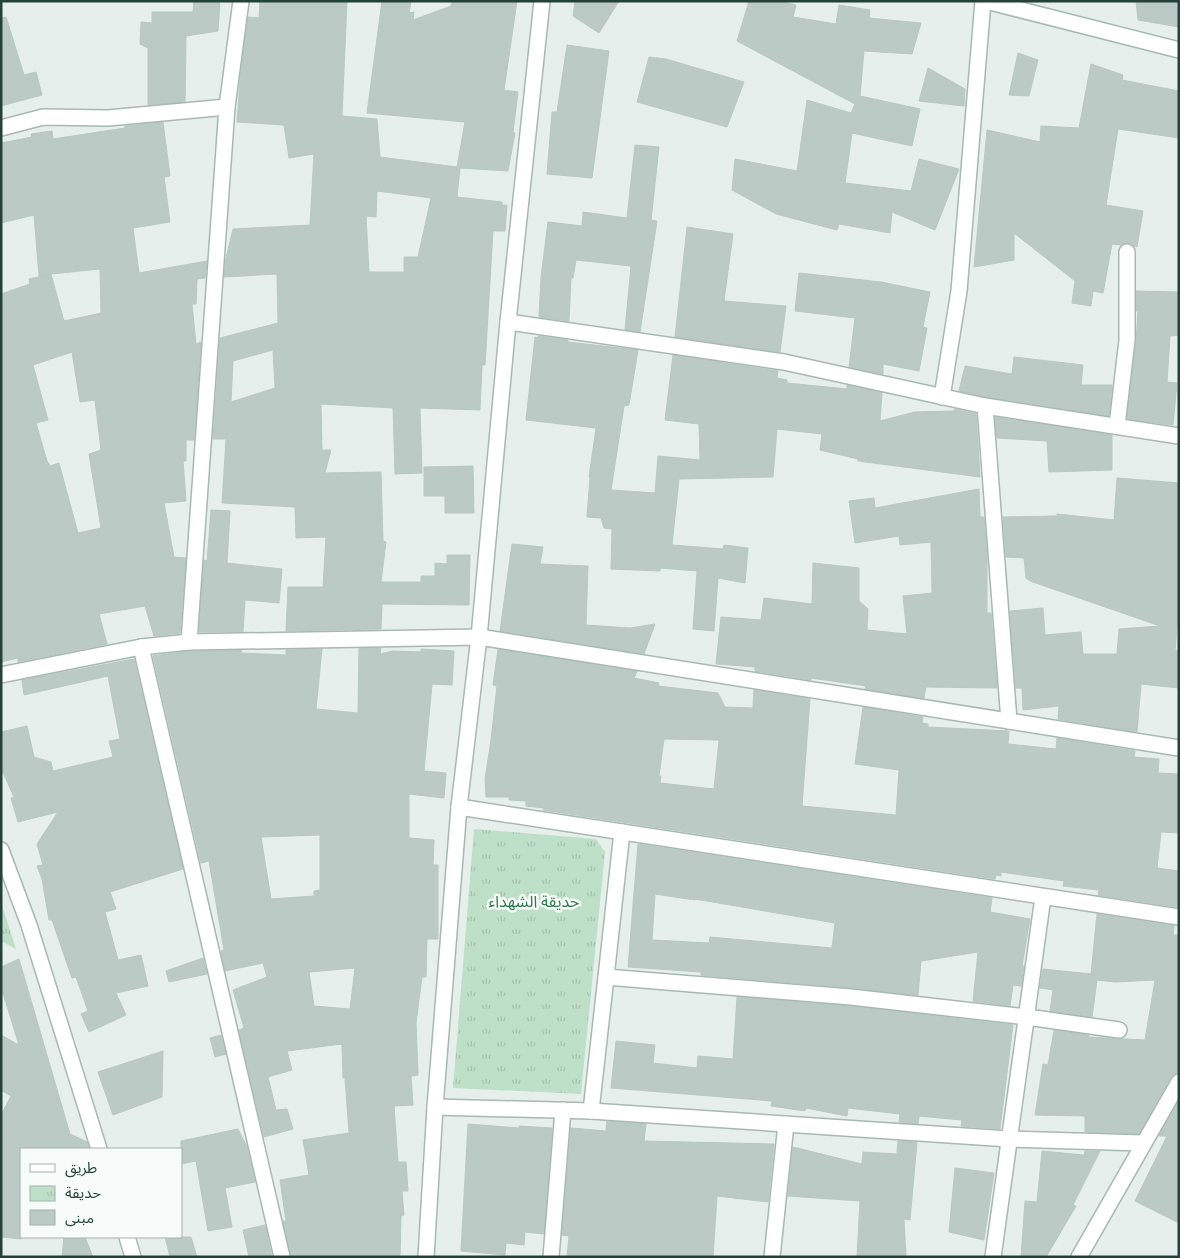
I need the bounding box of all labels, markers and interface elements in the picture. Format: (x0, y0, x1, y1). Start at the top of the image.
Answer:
park label: حديقة الشهداء (489, 893, 579, 913)
legend (20, 1148, 182, 1238)
text: طريق (65, 1160, 97, 1179)
text: حديقة (65, 1185, 101, 1204)
text: مبنى (65, 1210, 94, 1229)

